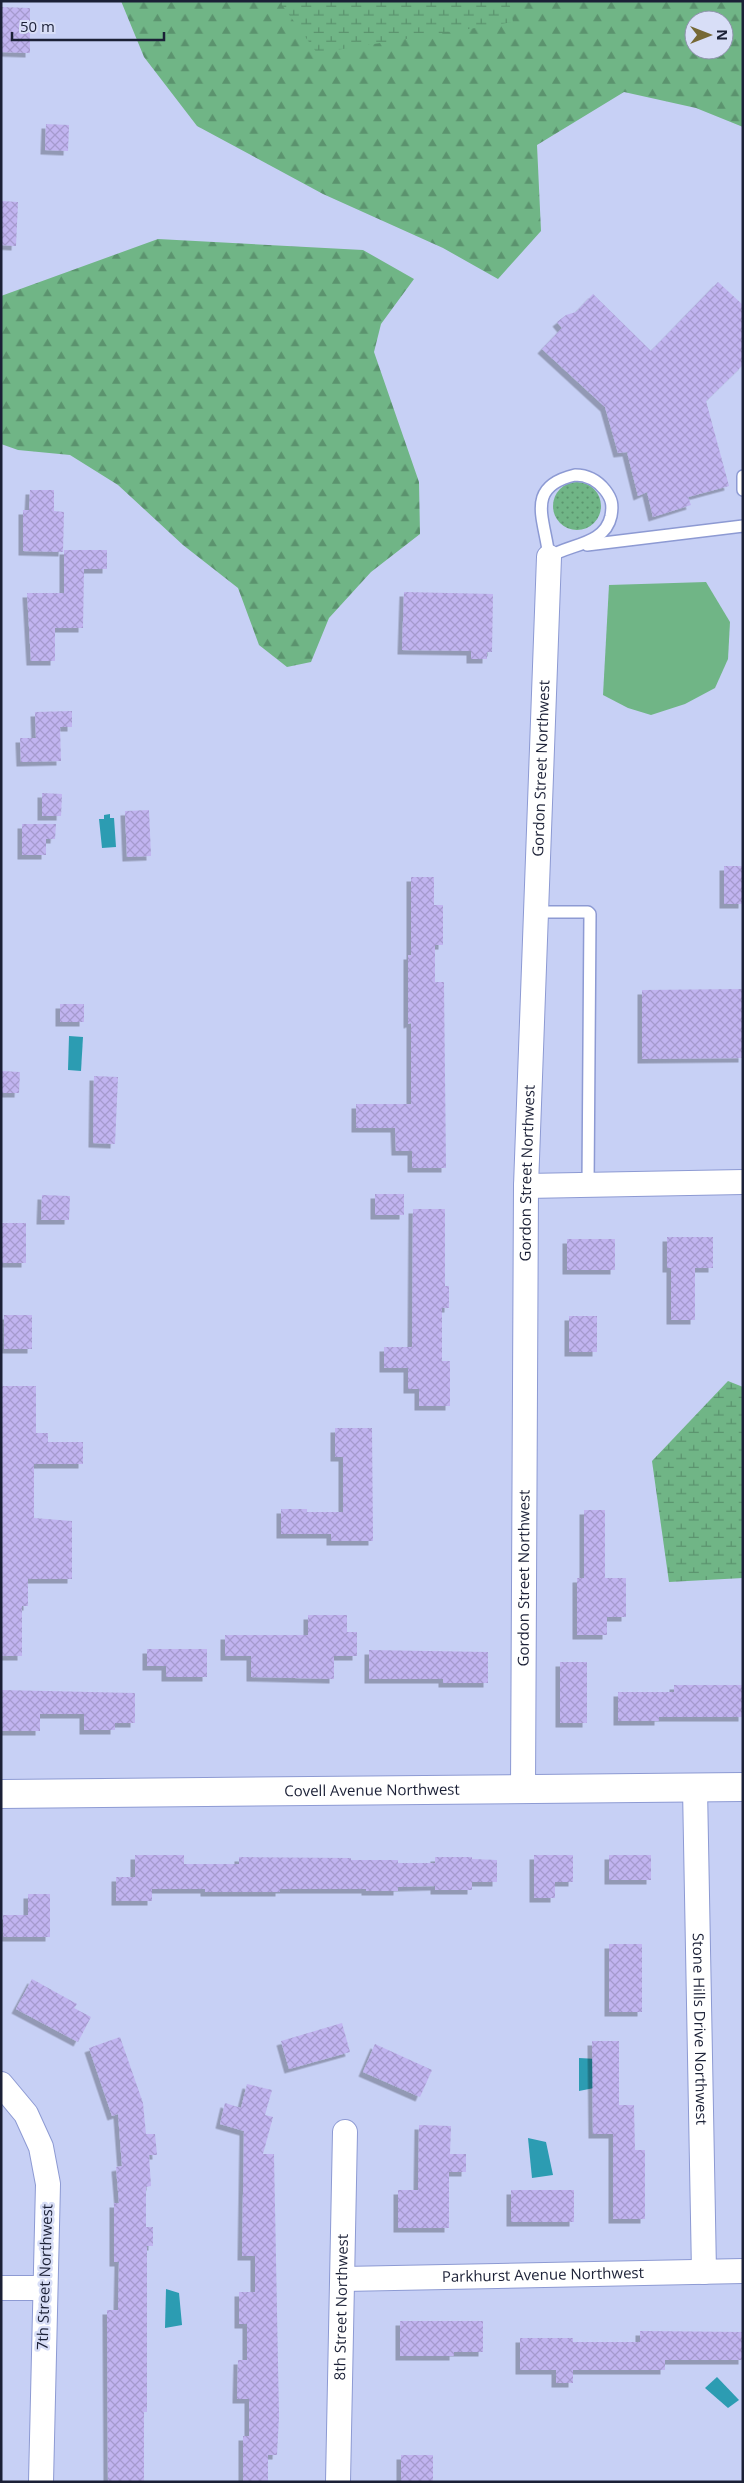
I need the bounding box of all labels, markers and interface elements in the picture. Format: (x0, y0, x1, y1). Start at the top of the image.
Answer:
scale bar (12, 10, 165, 42)
north arrow (684, 10, 734, 60)
text: 50 m (20, 16, 55, 36)
text: N (713, 29, 732, 41)
street label: Gordon Street Northwest (527, 679, 554, 857)
street label: Gordon Street Northwest (515, 1084, 539, 1261)
street label: Gordon Street Northwest (513, 1490, 533, 1666)
street label: Covell Avenue Northwest (284, 1779, 460, 1800)
street label: Stone Hills Drive Northwest (689, 1933, 712, 2125)
street label: 7th Street Northwest (31, 2203, 57, 2350)
street label: 8th Street Northwest (329, 2234, 352, 2380)
street label: Parkhurst Avenue Northwest (442, 2262, 644, 2286)

